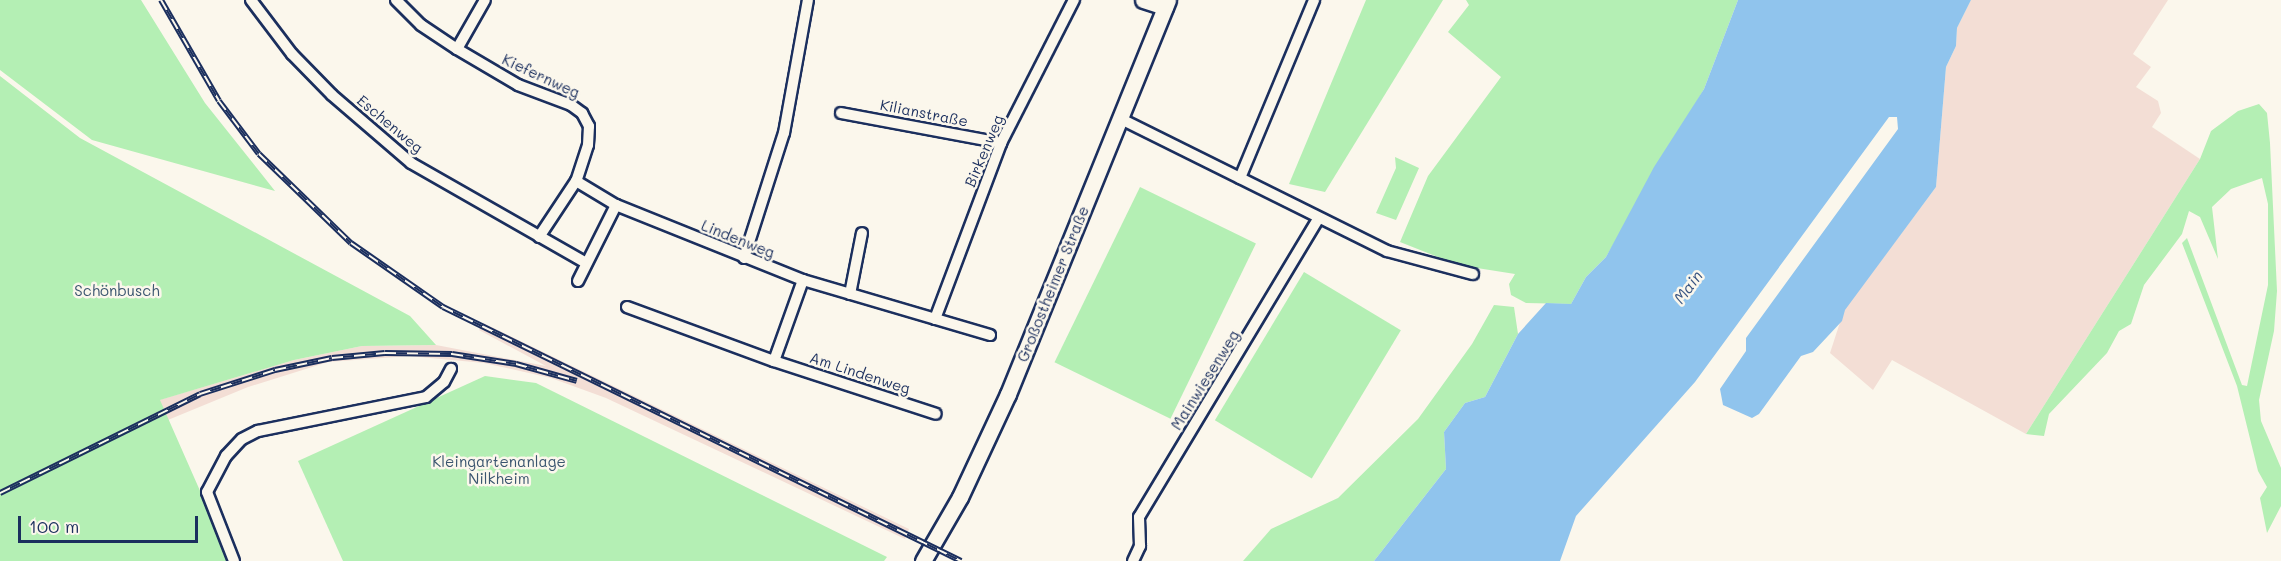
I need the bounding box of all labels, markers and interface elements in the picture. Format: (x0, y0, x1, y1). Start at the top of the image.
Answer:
street label: Kiefernweg (499, 50, 583, 102)
street label: Eschenweg (353, 91, 427, 157)
street label: Kilianstraße (878, 96, 970, 130)
street label: Birkenweg (961, 112, 1007, 190)
street label: Großostheimer Straße (1013, 203, 1093, 365)
street label: Lindenweg (699, 216, 777, 262)
water label: Main (1669, 267, 1707, 307)
park label: Schönbusch (74, 282, 160, 300)
street label: Mainwiesenweg (1167, 327, 1243, 433)
street label: Am Lindenweg (807, 348, 913, 398)
park label: Kleingartenanlage Nilkheim (432, 452, 566, 487)
scale bar (21, 504, 201, 542)
text: 100 m (29, 514, 79, 538)

